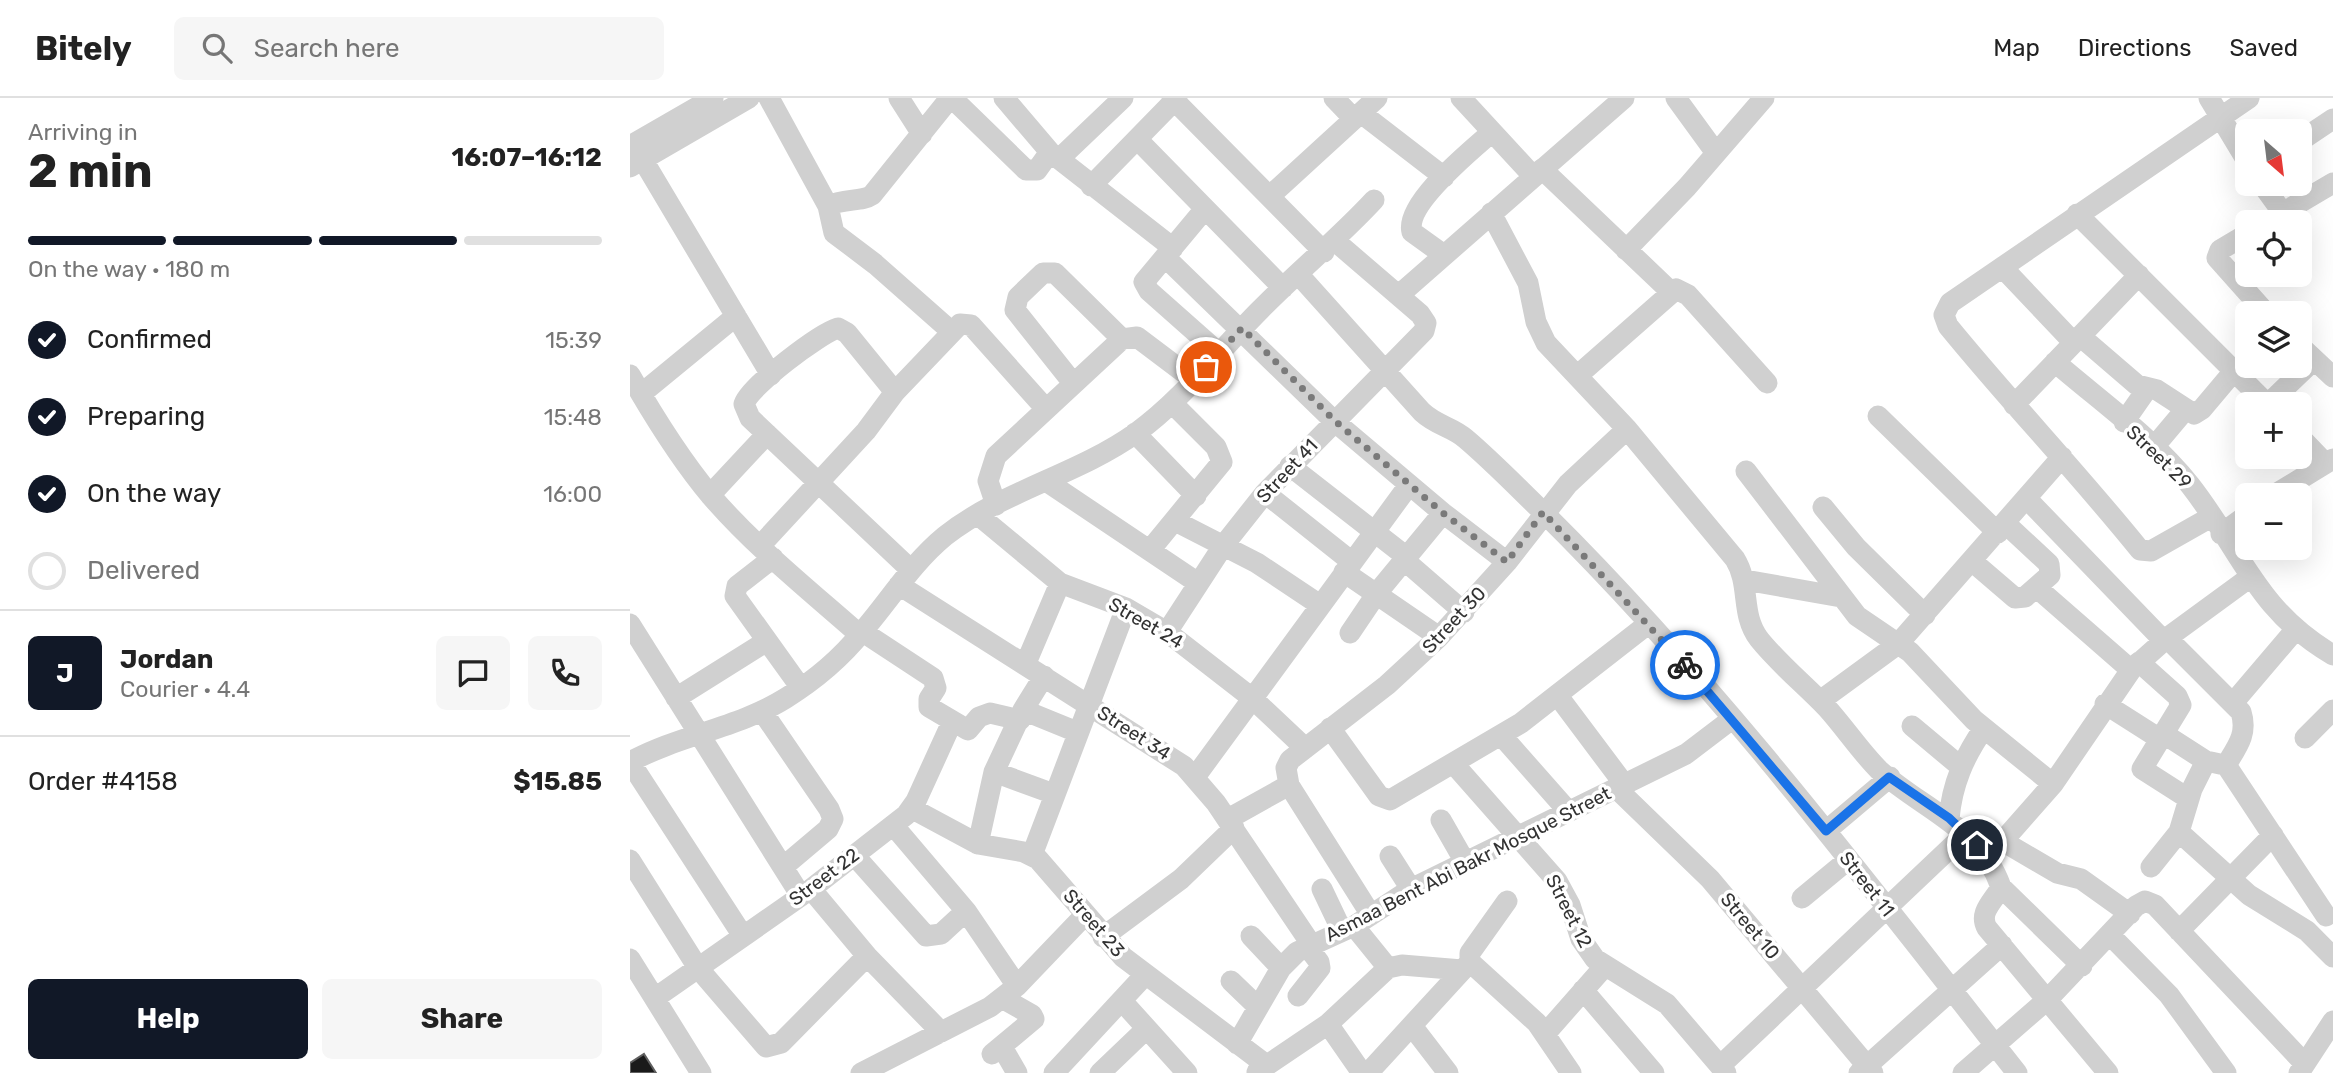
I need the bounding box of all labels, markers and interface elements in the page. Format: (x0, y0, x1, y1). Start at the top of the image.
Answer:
search box (174, 17, 664, 80)
text: Bitely (35, 29, 132, 68)
icon: search (198, 29, 236, 67)
text: Search here (254, 33, 400, 64)
text: Map (1993, 34, 2040, 62)
text: Directions (2078, 34, 2191, 62)
text: Saved (2229, 34, 2298, 62)
text: Arriving in (28, 118, 138, 146)
north arrow (2235, 119, 2312, 196)
map controls (2235, 119, 2312, 560)
text: 16:07–16:12 (451, 142, 602, 173)
text: 2 min (28, 144, 153, 199)
button: locate (2235, 210, 2312, 287)
text: On the way · 180 m (28, 255, 230, 283)
button: layers (2235, 301, 2312, 378)
icon: check (28, 321, 66, 359)
text: Confirmed (87, 324, 212, 355)
text: 15:39 (545, 326, 602, 354)
pin (1176, 337, 1236, 397)
icon: bag (1187, 348, 1225, 386)
button: + (2235, 392, 2312, 469)
icon: check (28, 398, 66, 436)
text: Preparing (87, 401, 205, 432)
text: 15:48 (544, 403, 602, 431)
street label: Street 29 (2122, 420, 2196, 494)
street label: Street 41 (1252, 434, 1322, 508)
icon: check (28, 475, 66, 513)
text: On the way (87, 478, 221, 509)
text: 16:00 (543, 480, 602, 508)
button: − (2235, 483, 2312, 560)
text: Delivered (87, 555, 200, 586)
street label: Street 30 (1417, 582, 1491, 658)
street label: Street 24 (1105, 592, 1188, 654)
courier (1650, 630, 1720, 700)
button: chat (436, 636, 510, 710)
button: phone (528, 636, 602, 710)
text: Jordan (120, 644, 213, 675)
icon: bike (1666, 646, 1704, 684)
text: J (56, 658, 74, 689)
text: Courier · 4.4 (120, 675, 250, 703)
street label: Street 34 (1093, 701, 1175, 765)
text: Order #4158 (28, 766, 178, 797)
text: $15.85 (513, 766, 602, 797)
street label: Asmaa Bent Abi Bakr Mosque Street (1321, 781, 1615, 946)
pin (1947, 815, 2007, 875)
icon: home (1958, 826, 1996, 864)
street label: Street 22 (784, 843, 864, 911)
street label: Street 11 (1835, 847, 1899, 921)
street label: Street 12 (1541, 871, 1597, 951)
street label: Street 23 (1058, 884, 1130, 962)
street label: Street 10 (1716, 888, 1784, 964)
button: Help (28, 979, 308, 1059)
button: Share (322, 979, 602, 1059)

